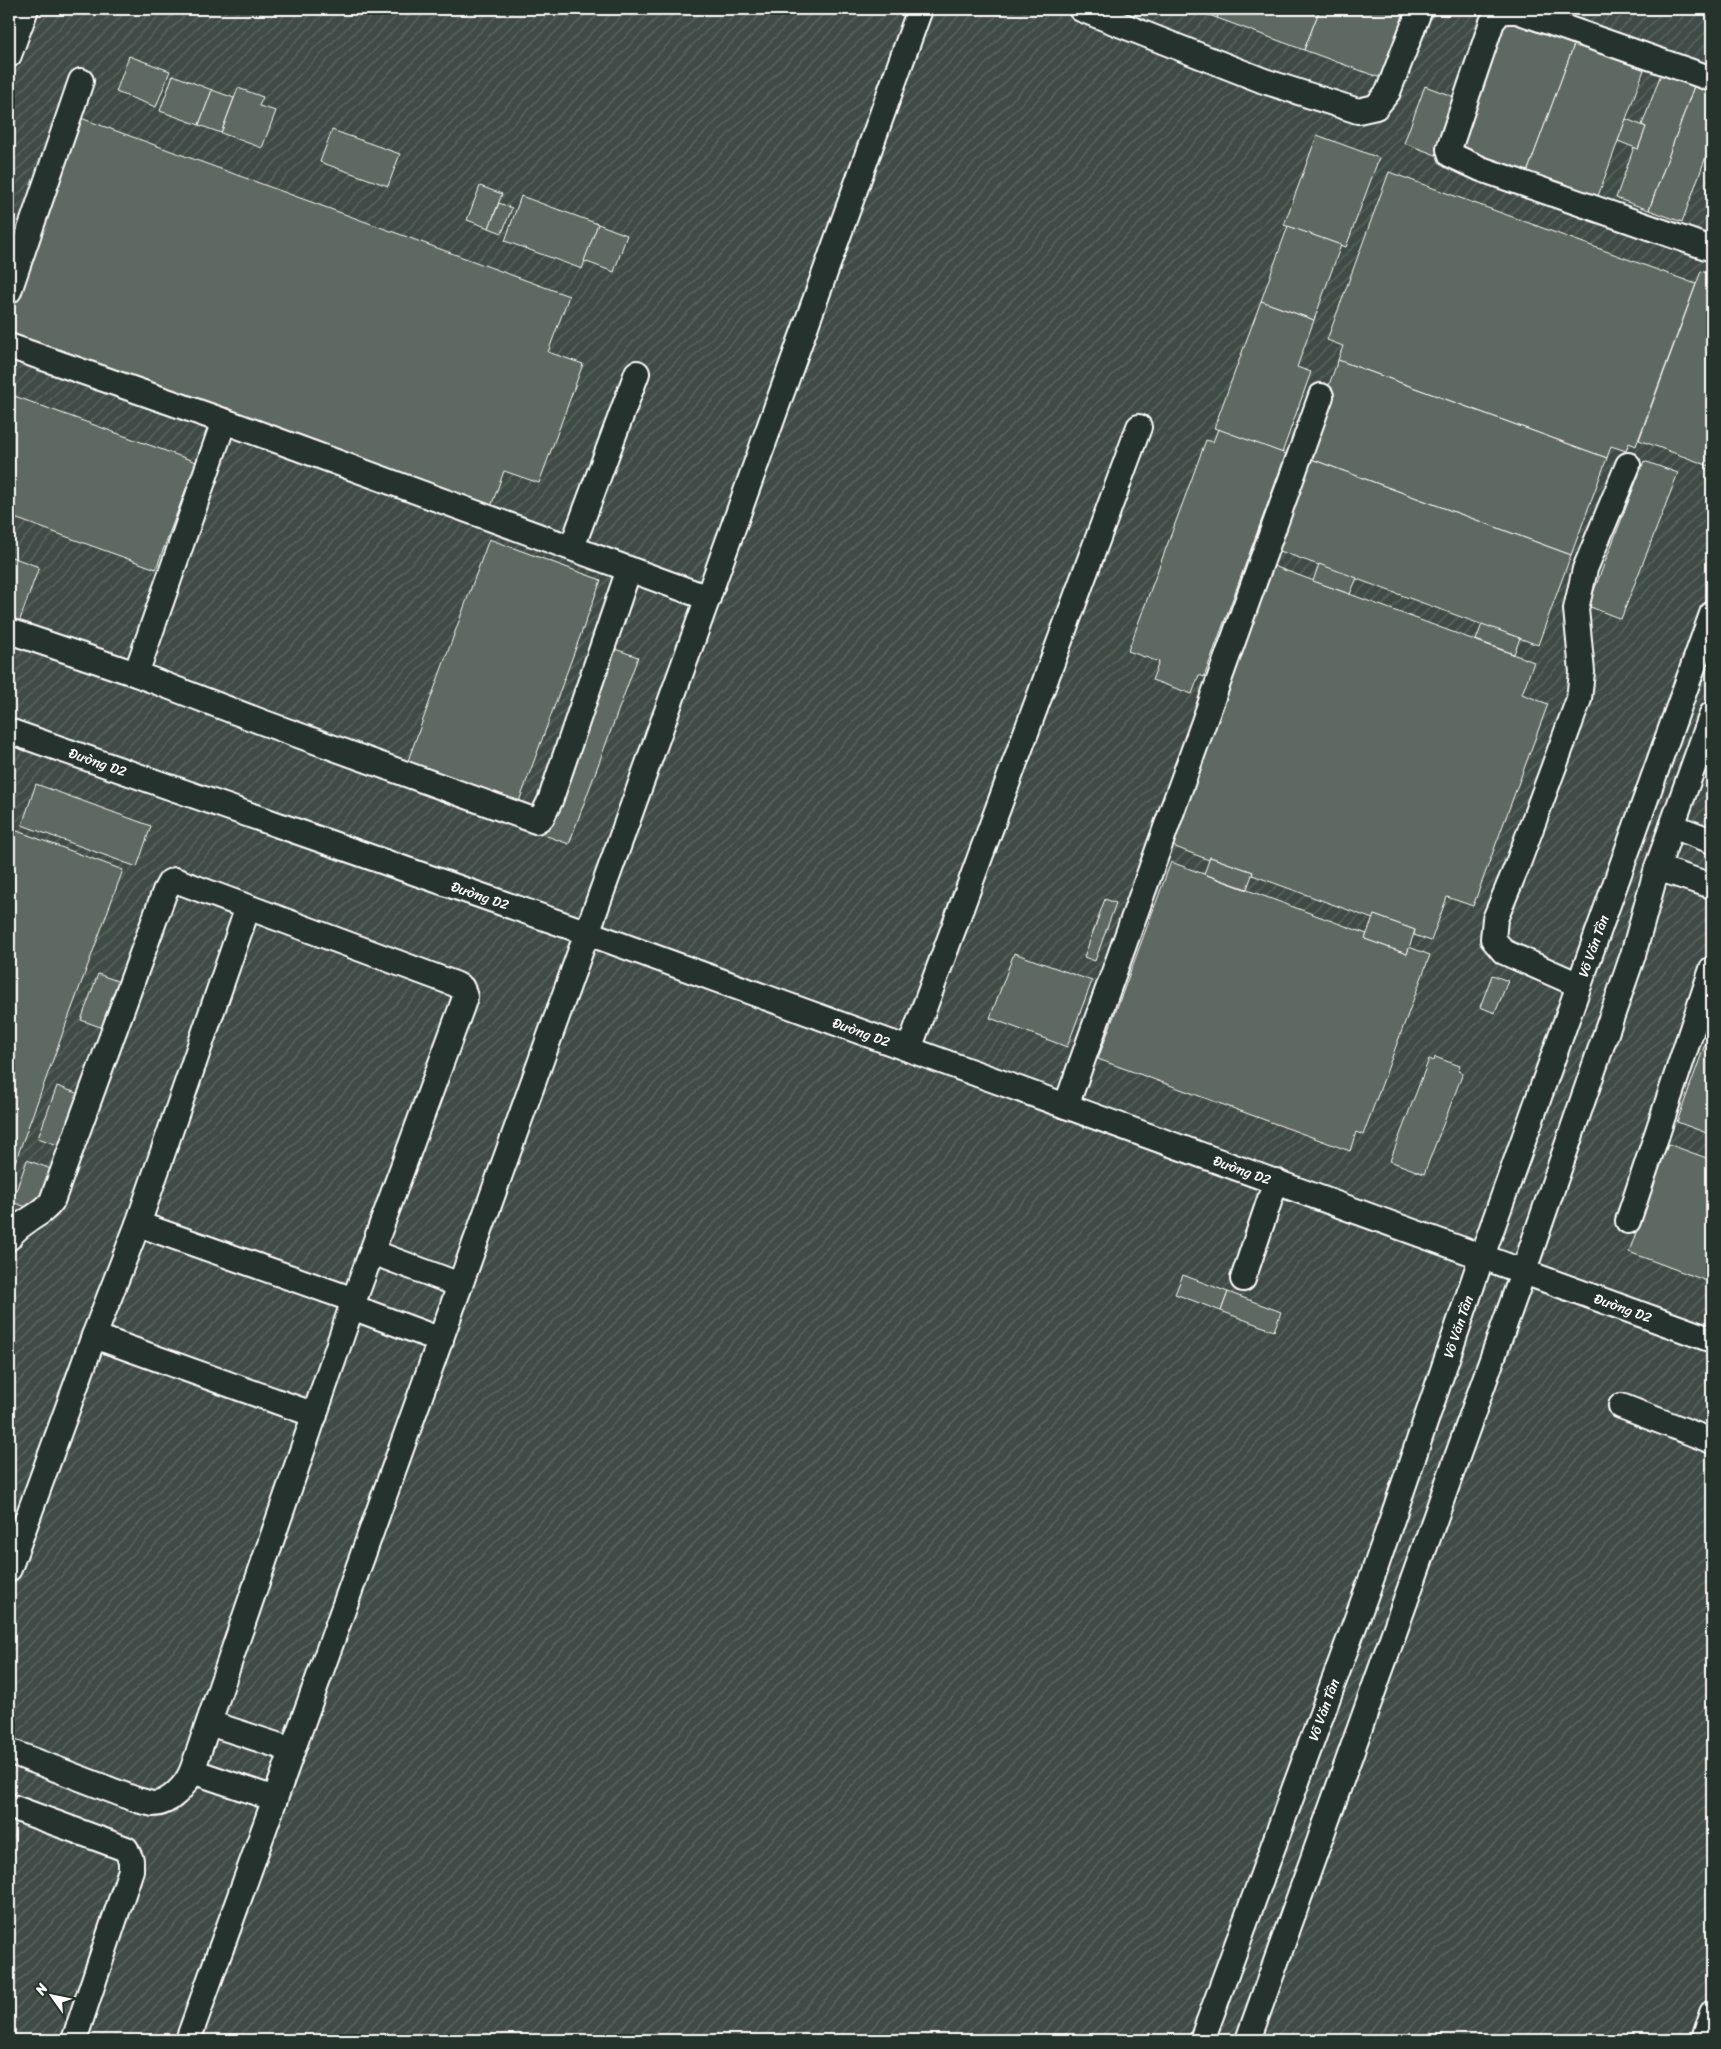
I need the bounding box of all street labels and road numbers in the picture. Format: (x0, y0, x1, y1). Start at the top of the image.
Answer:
street label: Đường D2 (65, 740, 130, 784)
street label: Đường D2 (448, 874, 513, 917)
street label: Võ Văn Tần (1570, 911, 1616, 981)
street label: Đường D2 (829, 1010, 894, 1054)
street label: Đường D2 (1210, 1148, 1275, 1192)
street label: Đường D2 (1591, 1286, 1656, 1330)
street label: Võ Văn Tần (1436, 1291, 1480, 1361)
street label: Võ Văn Tần (1301, 1674, 1346, 1744)

